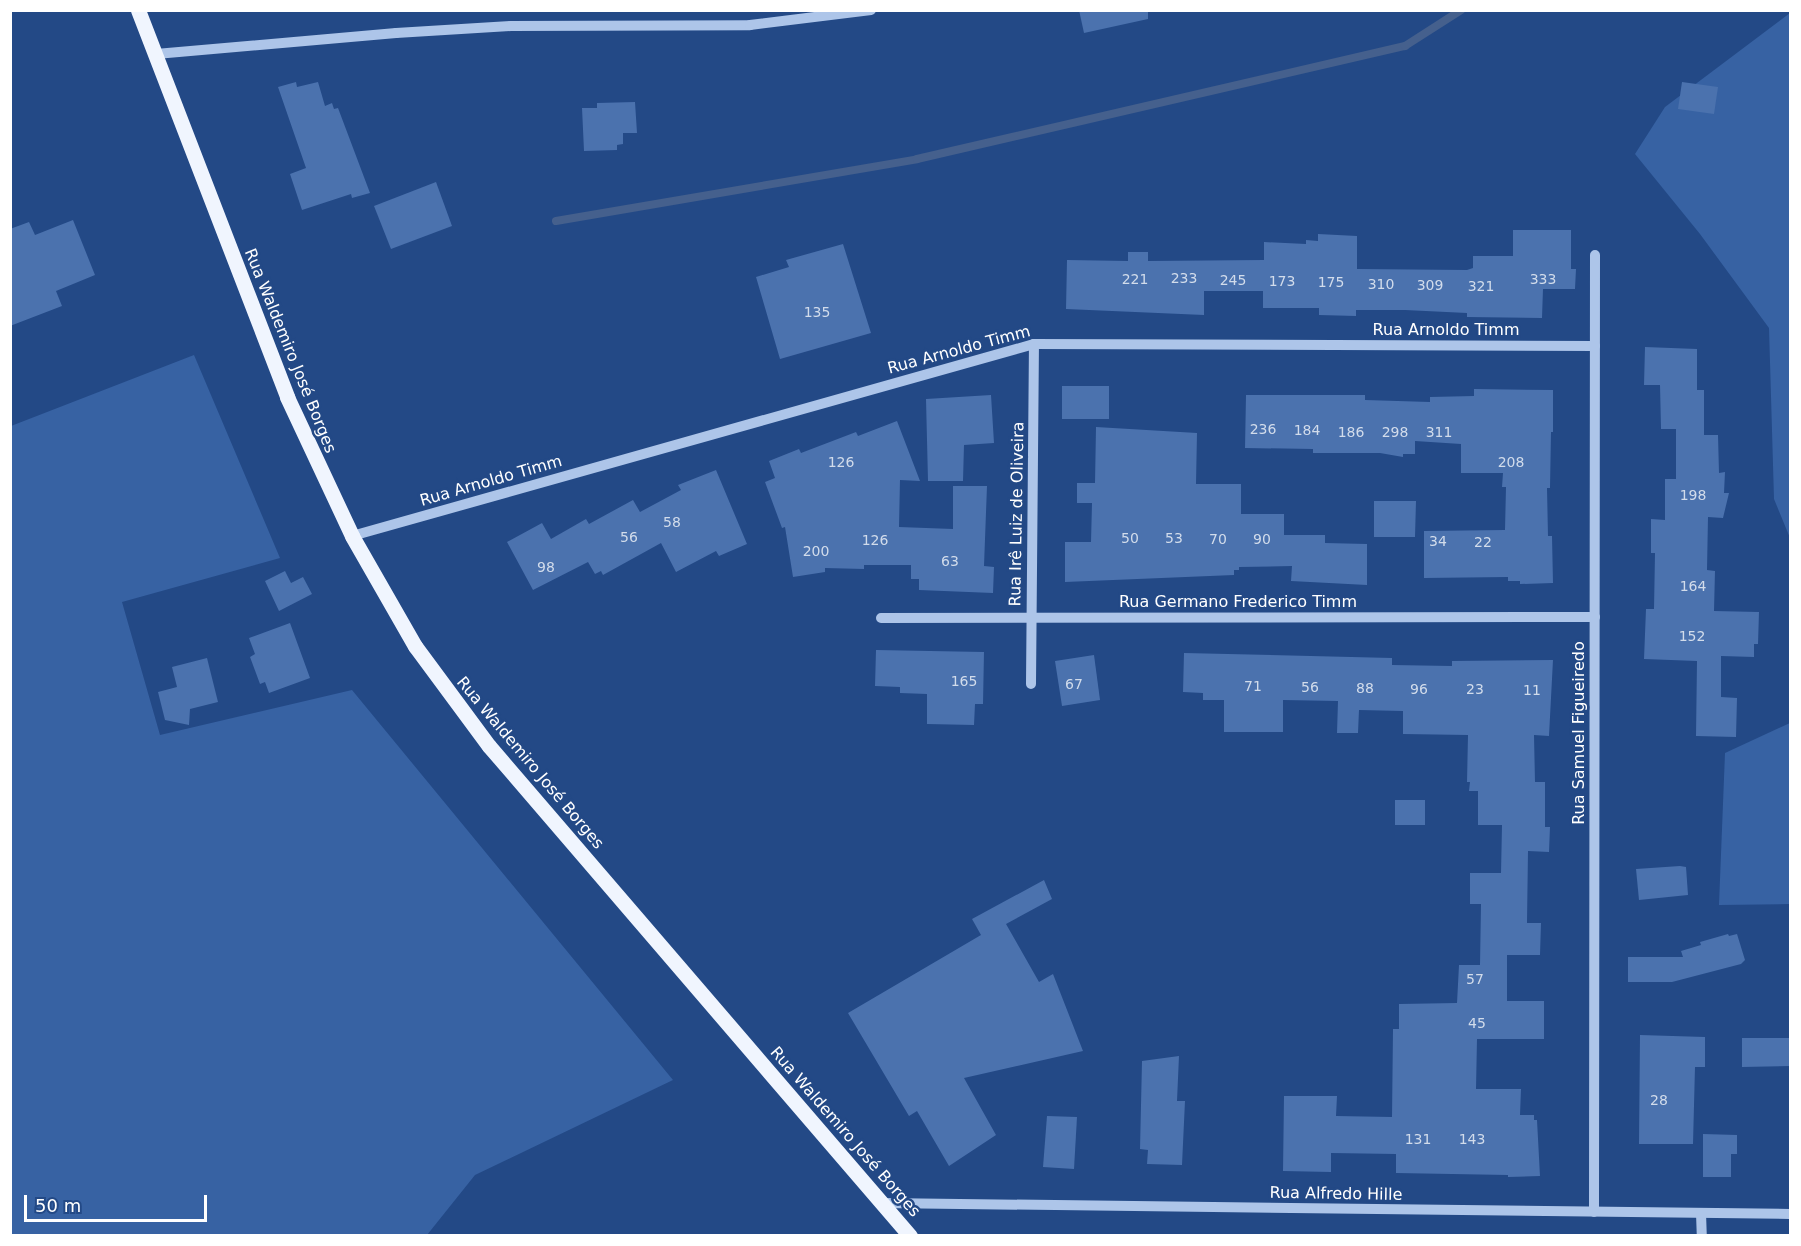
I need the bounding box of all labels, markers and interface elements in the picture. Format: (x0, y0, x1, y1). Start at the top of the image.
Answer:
street label: Rua Waldemiro José Borges (240, 246, 340, 456)
house number: 233 (1171, 270, 1197, 286)
house number: 221 (1122, 271, 1148, 287)
house number: 333 (1530, 271, 1556, 287)
house number: 245 (1220, 272, 1246, 288)
house number: 173 (1269, 273, 1295, 289)
house number: 175 (1318, 274, 1344, 290)
house number: 310 (1368, 276, 1394, 292)
house number: 309 (1417, 277, 1443, 293)
house number: 321 (1468, 278, 1494, 294)
house number: 135 (804, 304, 830, 320)
street label: Rua Arnoldo Timm (1373, 320, 1519, 340)
street label: Rua Arnoldo Timm (886, 322, 1032, 378)
street label: Rua Irê Luiz de Oliveira (1006, 421, 1028, 607)
house number: 236 (1250, 421, 1276, 437)
house number: 184 (1294, 422, 1320, 438)
house number: 186 (1338, 424, 1364, 440)
house number: 298 (1382, 424, 1408, 440)
house number: 311 (1426, 424, 1452, 440)
street label: Rua Arnoldo Timm (418, 452, 564, 510)
house number: 126 (828, 454, 854, 470)
house number: 208 (1498, 454, 1524, 470)
house number: 198 (1680, 487, 1706, 503)
house number: 58 (663, 514, 681, 530)
house number: 56 (620, 529, 638, 545)
house number: 50 (1121, 530, 1139, 546)
house number: 53 (1165, 530, 1183, 546)
house number: 70 (1209, 531, 1227, 547)
house number: 90 (1253, 531, 1271, 547)
house number: 126 (862, 532, 888, 548)
house number: 34 (1429, 533, 1447, 549)
house number: 22 (1474, 534, 1492, 550)
house number: 200 (803, 543, 829, 559)
house number: 63 (941, 553, 959, 569)
house number: 98 (537, 559, 555, 575)
house number: 164 (1680, 578, 1706, 594)
street label: Rua Germano Frederico Timm (1119, 592, 1357, 612)
house number: 152 (1679, 628, 1705, 644)
street label: Rua Samuel Figueiredo (1569, 641, 1589, 825)
street label: Rua Waldemiro José Borges (452, 673, 608, 853)
house number: 165 (951, 673, 977, 689)
house number: 67 (1065, 676, 1083, 692)
house number: 71 (1244, 678, 1262, 694)
house number: 56 (1301, 679, 1319, 695)
house number: 88 (1356, 680, 1374, 696)
house number: 96 (1410, 681, 1428, 697)
house number: 23 (1466, 681, 1484, 697)
house number: 11 (1523, 682, 1541, 698)
house number: 57 (1466, 971, 1484, 987)
house number: 45 (1468, 1015, 1486, 1031)
street label: Rua Waldemiro José Borges (766, 1043, 924, 1221)
house number: 28 (1650, 1092, 1668, 1108)
house number: 131 (1405, 1131, 1431, 1147)
house number: 143 (1459, 1131, 1485, 1147)
scale bar (27, 1183, 210, 1221)
street label: Rua Alfredo Hille (1269, 1183, 1403, 1205)
text: 50 m (35, 1195, 81, 1216)

